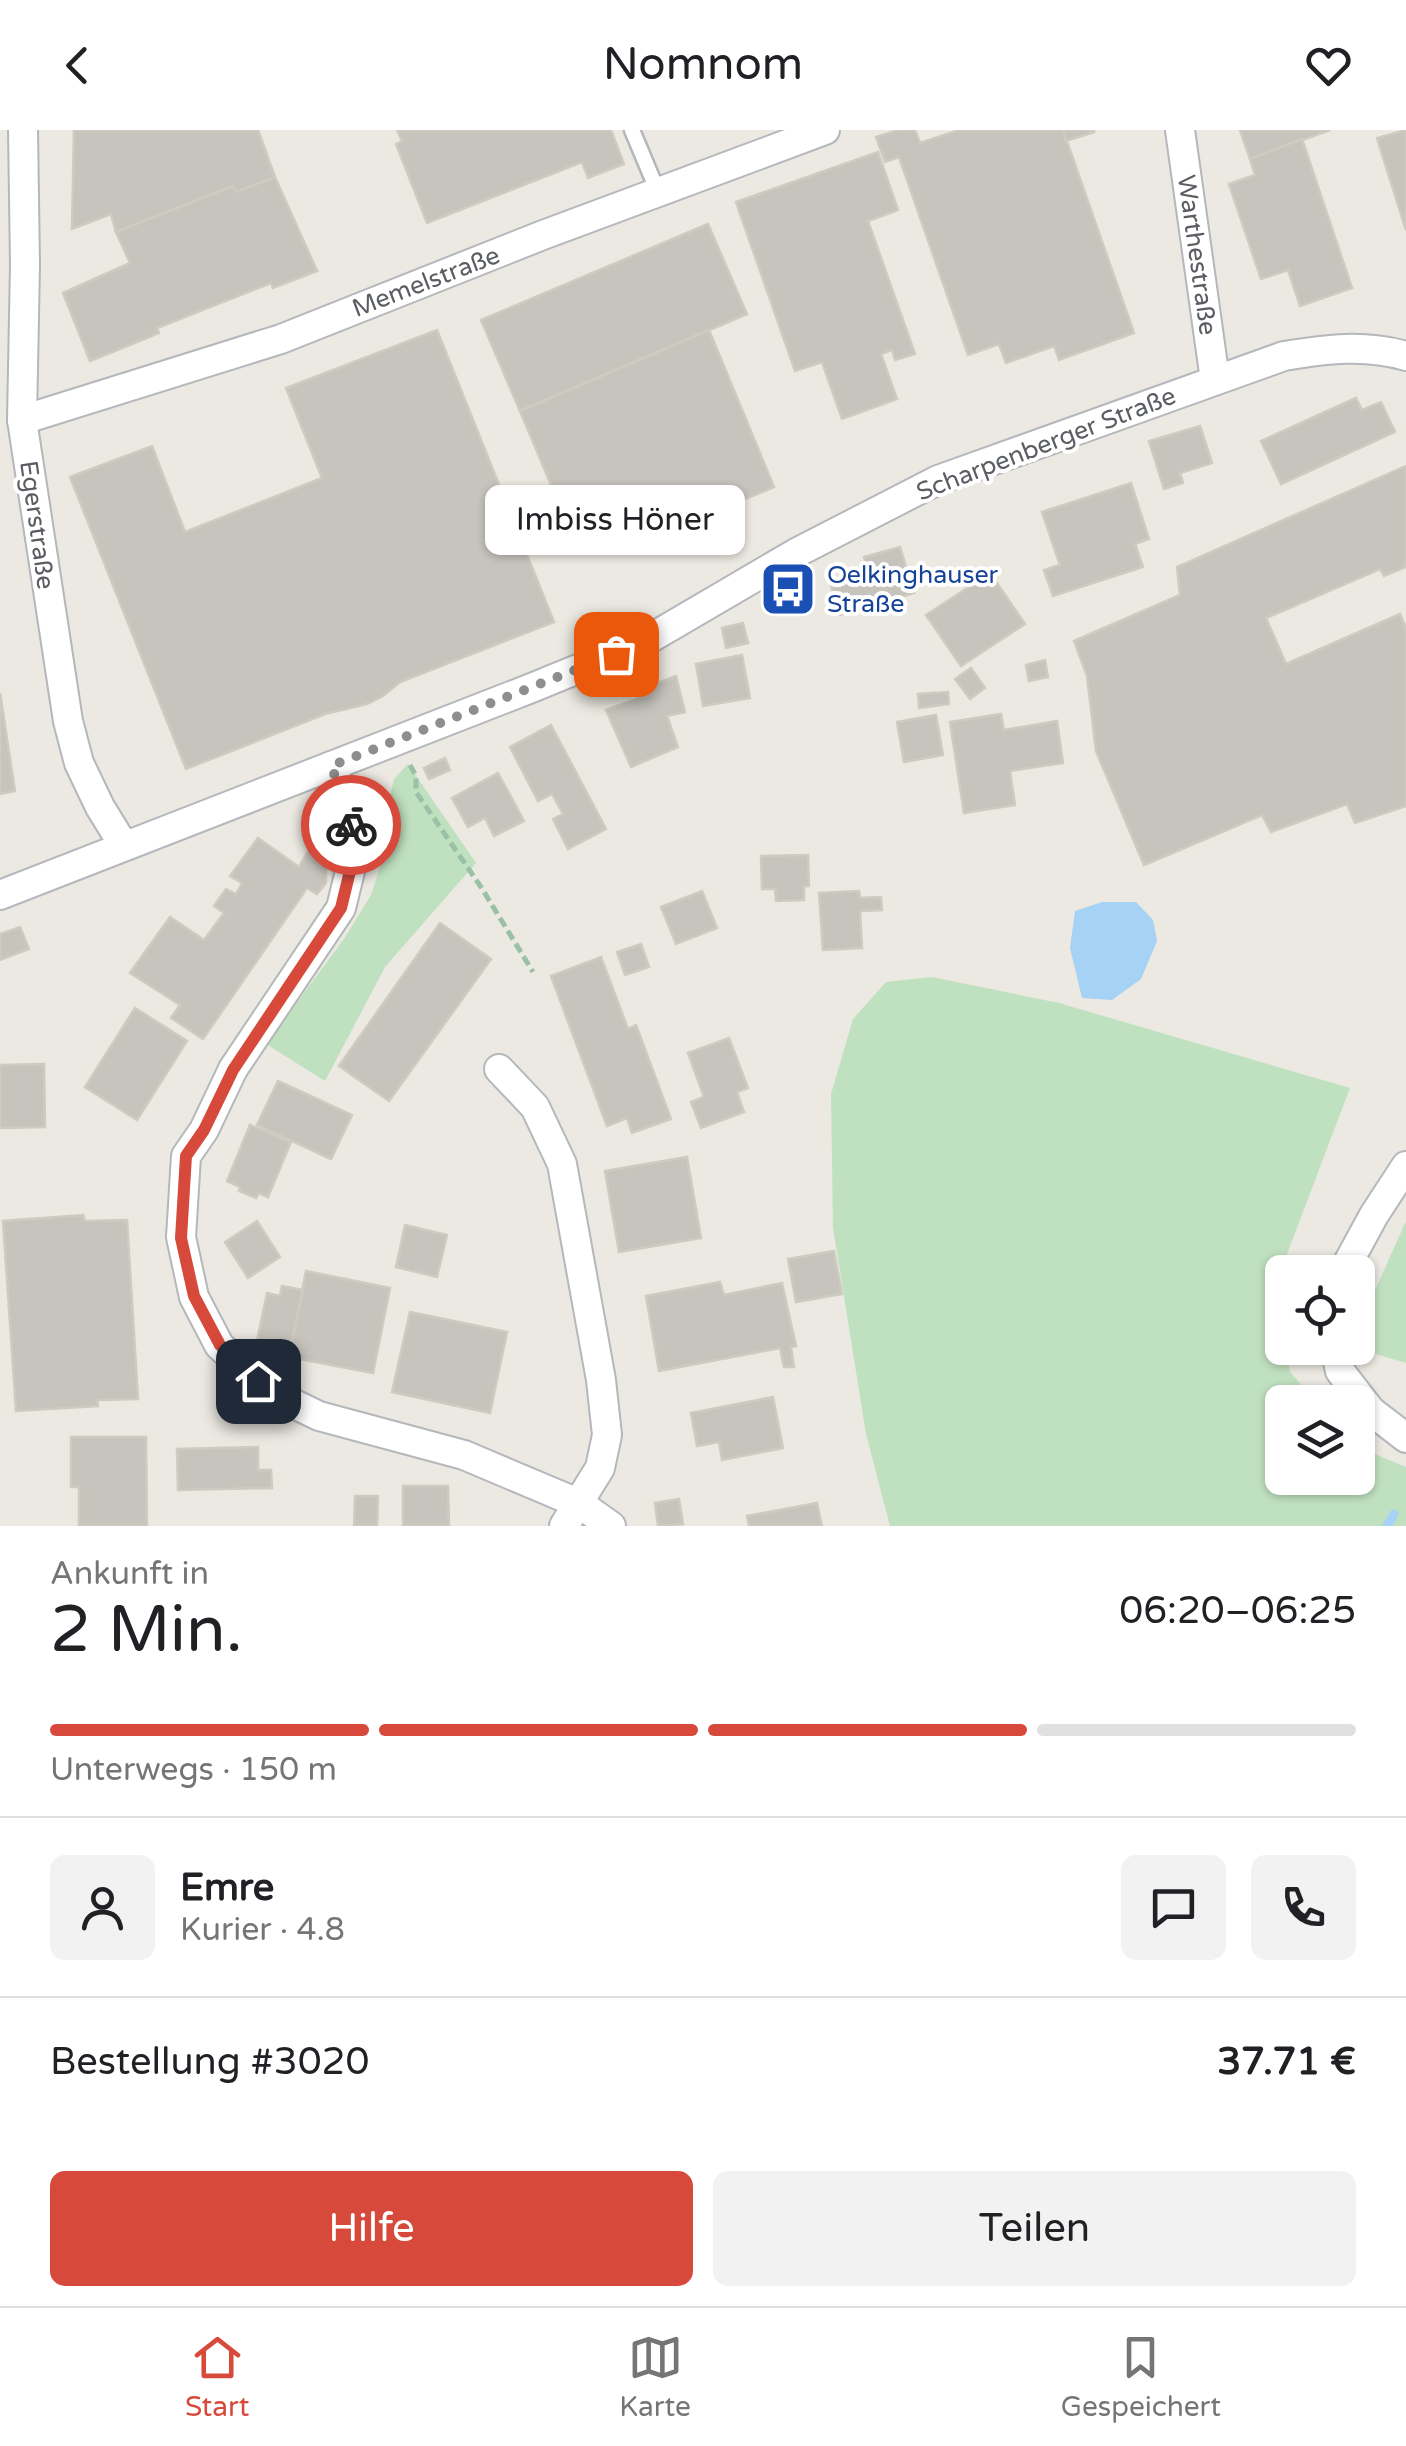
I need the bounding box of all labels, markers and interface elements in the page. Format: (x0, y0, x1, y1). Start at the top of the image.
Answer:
icon: back (50, 38, 105, 93)
text: Nomnom (603, 38, 803, 92)
icon: heart (1301, 38, 1356, 93)
street label: Warthestraße (1171, 173, 1223, 337)
street label: Memelstraße (348, 240, 504, 324)
street label: Scharpenberger Straße (912, 381, 1180, 507)
street label: Egerstraße (13, 459, 61, 591)
callout: Imbiss Höner (486, 484, 746, 554)
text: Imbiss Höner (516, 501, 714, 539)
bus stop icon: Oelkinghauser Straße (758, 559, 818, 619)
place label: Oelkinghauser Straße (827, 560, 999, 619)
pin (574, 612, 659, 697)
icon: bag (589, 627, 644, 682)
courier (301, 775, 401, 875)
icon: bike (324, 798, 379, 853)
map controls (1265, 1255, 1375, 1495)
button: locate (1265, 1255, 1375, 1365)
pin (216, 1339, 301, 1424)
icon: home (231, 1354, 286, 1409)
button: layers (1265, 1385, 1375, 1495)
text: Ankunft in (50, 1555, 209, 1593)
text: 06:20–06:25 (1119, 1588, 1356, 1634)
text: 2 Min. (50, 1591, 243, 1670)
text: Unterwegs · 150 m (50, 1751, 337, 1789)
button: person (50, 1855, 155, 1960)
button: chat (1121, 1855, 1226, 1960)
button: phone (1251, 1855, 1356, 1960)
text: Emre (180, 1865, 274, 1911)
text: Kurier · 4.8 (180, 1911, 345, 1949)
text: Bestellung #3020 (50, 2039, 369, 2085)
text: 37.71 € (1217, 2039, 1356, 2085)
button: Hilfe (50, 2171, 693, 2286)
button: Teilen (713, 2171, 1356, 2286)
tab: Start (185, 2330, 249, 2424)
tab: Karte (619, 2330, 691, 2424)
tab: Gespeichert (1061, 2330, 1221, 2424)

